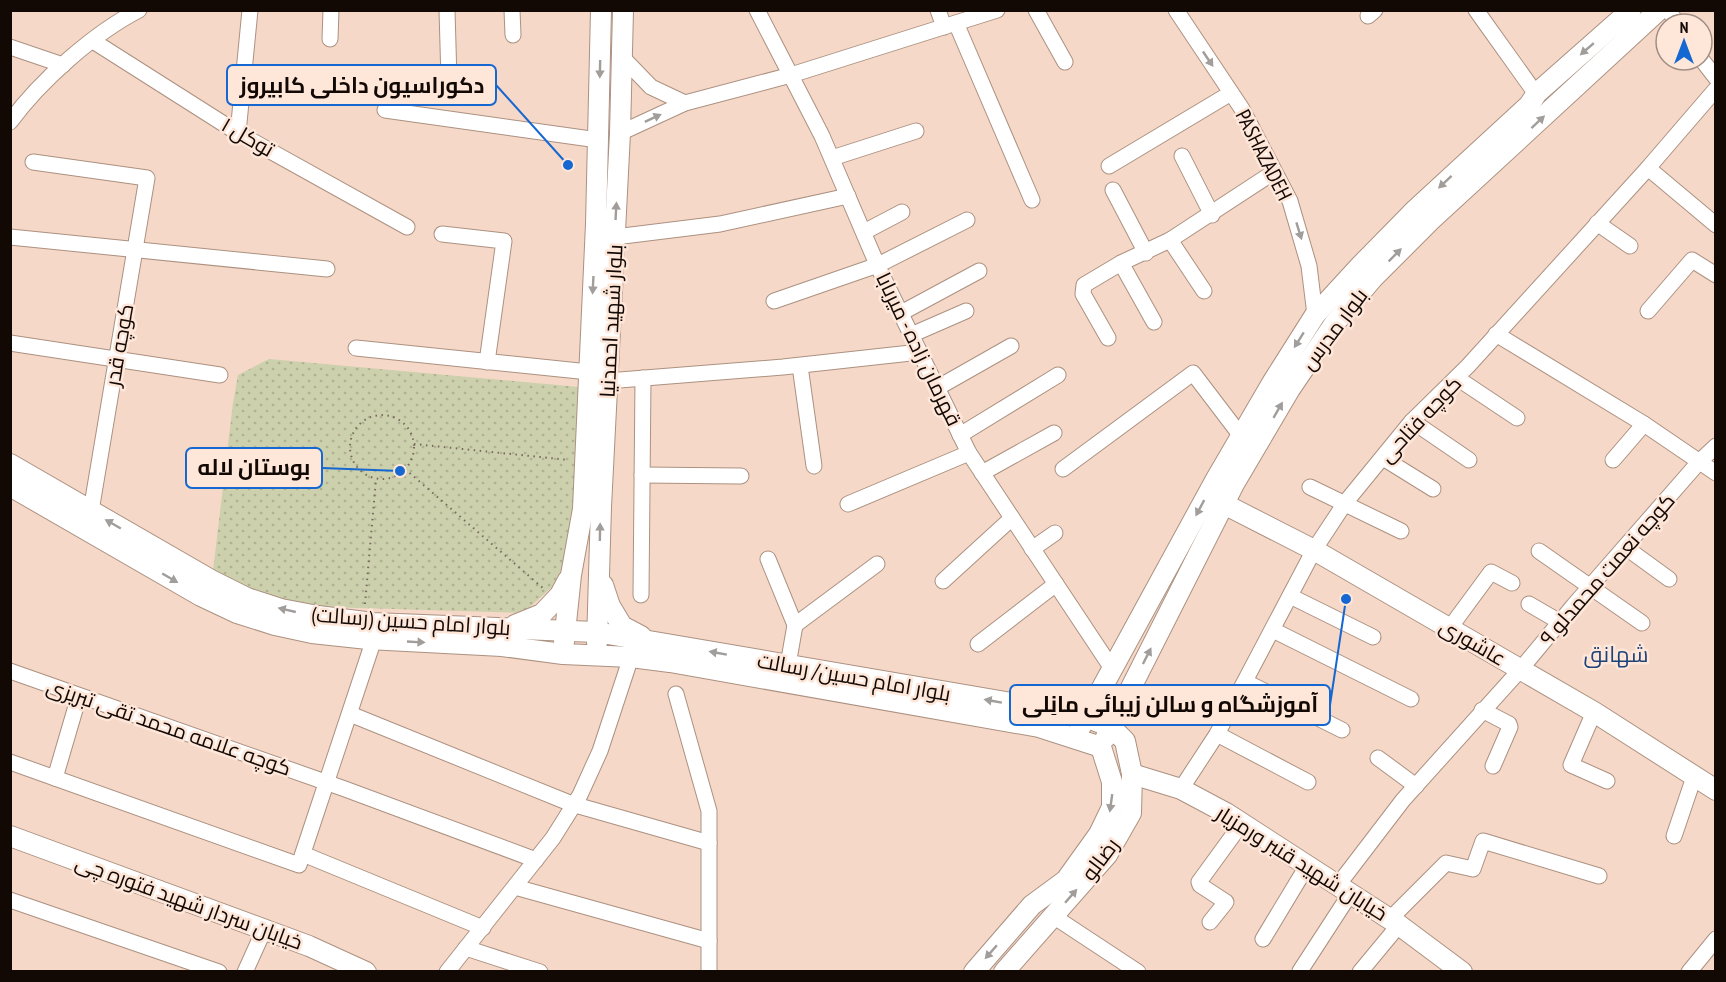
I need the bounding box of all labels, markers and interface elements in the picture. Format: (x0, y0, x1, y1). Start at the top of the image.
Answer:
north arrow (1654, 12, 1714, 72)
text: N (1680, 17, 1688, 37)
one-way arrow (1580, 42, 1595, 56)
one-way arrow (1202, 51, 1213, 67)
one-way arrow (595, 59, 605, 78)
callout: دکوراسیون داخلی کابیروز (227, 65, 496, 105)
text: دکوراسیون داخلی کابیروز (239, 71, 484, 99)
street label: PASHAZADEH (1230, 105, 1298, 205)
street label: توکل ۱ (217, 111, 280, 163)
one-way arrow (644, 113, 662, 123)
one-way arrow (1530, 115, 1545, 129)
one-way arrow (1438, 175, 1453, 188)
one-way arrow (612, 202, 621, 221)
one-way arrow (1295, 222, 1304, 240)
street label: بلوار شهید احمدنیا (593, 244, 629, 398)
one-way arrow (1388, 248, 1403, 262)
street label: قهرمان زاده - میربابا (870, 268, 968, 430)
one-way arrow (589, 275, 598, 294)
street label: بلوار مدرس (1294, 283, 1374, 375)
street label: کوچه قدر (98, 302, 140, 389)
one-way arrow (1294, 332, 1305, 348)
street label: کوچه فتاحی (1373, 370, 1468, 469)
one-way arrow (1273, 401, 1283, 418)
callout: بوستان لاله (186, 448, 322, 488)
text: بوستان لاله (198, 453, 310, 481)
street label: کوچه نعمت محمدلو ۹ (1533, 487, 1681, 651)
one-way arrow (1195, 500, 1205, 517)
one-way arrow (104, 519, 121, 529)
one-way arrow (596, 522, 605, 541)
one-way arrow (162, 573, 178, 584)
street label: بلوار امام حسین (رسالت) (310, 601, 511, 642)
one-way arrow (278, 604, 296, 614)
street label: عاشوری (1435, 612, 1511, 672)
one-way arrow (407, 637, 426, 646)
district label: شهانق (1584, 640, 1648, 668)
street label: بلوار امام حسین/ رسالت (755, 647, 953, 708)
one-way arrow (1141, 647, 1151, 665)
one-way arrow (708, 648, 727, 657)
street label: کوچه علامه محمد تقی تبریزی (43, 672, 295, 783)
callout: آموزشگاه و سالن زیبائی مانِلی (1010, 685, 1330, 725)
text: آموزشگاه و سالن زیبائی مانِلی (1022, 690, 1318, 718)
one-way arrow (983, 696, 1002, 705)
one-way arrow (1106, 794, 1115, 813)
street label: خیابان شهید قنبر ورمزیار (1210, 799, 1393, 927)
street label: رضالو (1075, 832, 1125, 886)
street label: خیابان سردار شهید فتوره چی (71, 848, 306, 957)
one-way arrow (1064, 889, 1077, 904)
one-way arrow (985, 944, 998, 959)

